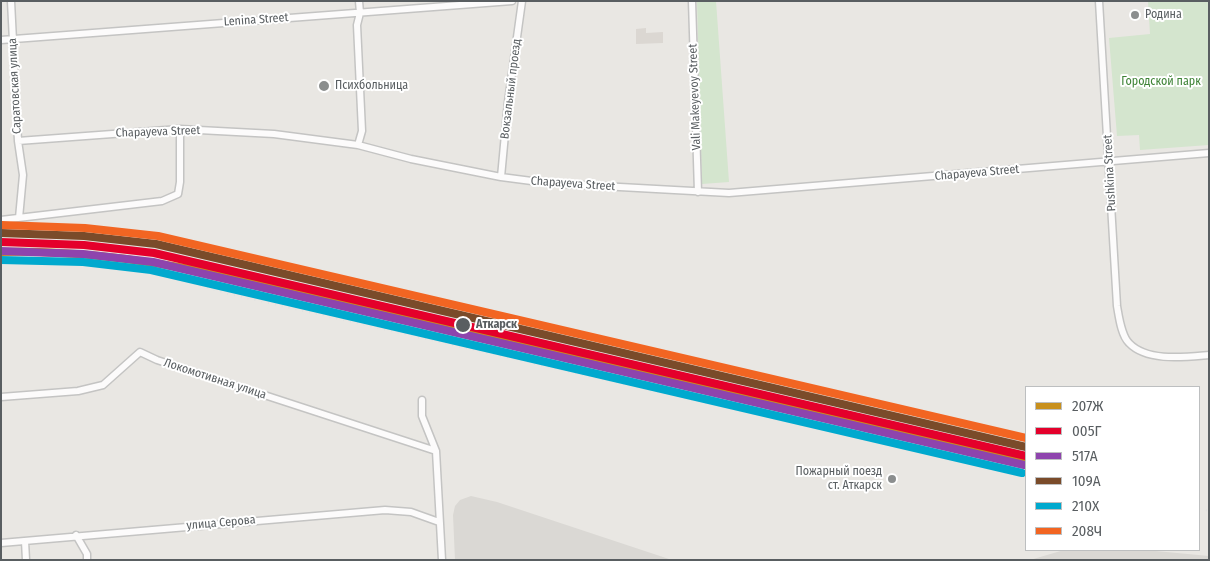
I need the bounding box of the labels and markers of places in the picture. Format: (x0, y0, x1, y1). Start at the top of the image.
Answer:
place label: Родина (1145, 8, 1182, 22)
marker: Родина (1129, 9, 1141, 21)
marker: Психбольница (317, 79, 331, 93)
place label: Психбольница (335, 79, 408, 93)
marker: Аткарск (454, 316, 472, 334)
place label: Аткарск (476, 318, 517, 332)
place label: Пожарный поезд ст. Аткарск (796, 465, 882, 493)
marker: Пожарный поезд ст. Аткарск (886, 473, 898, 485)

